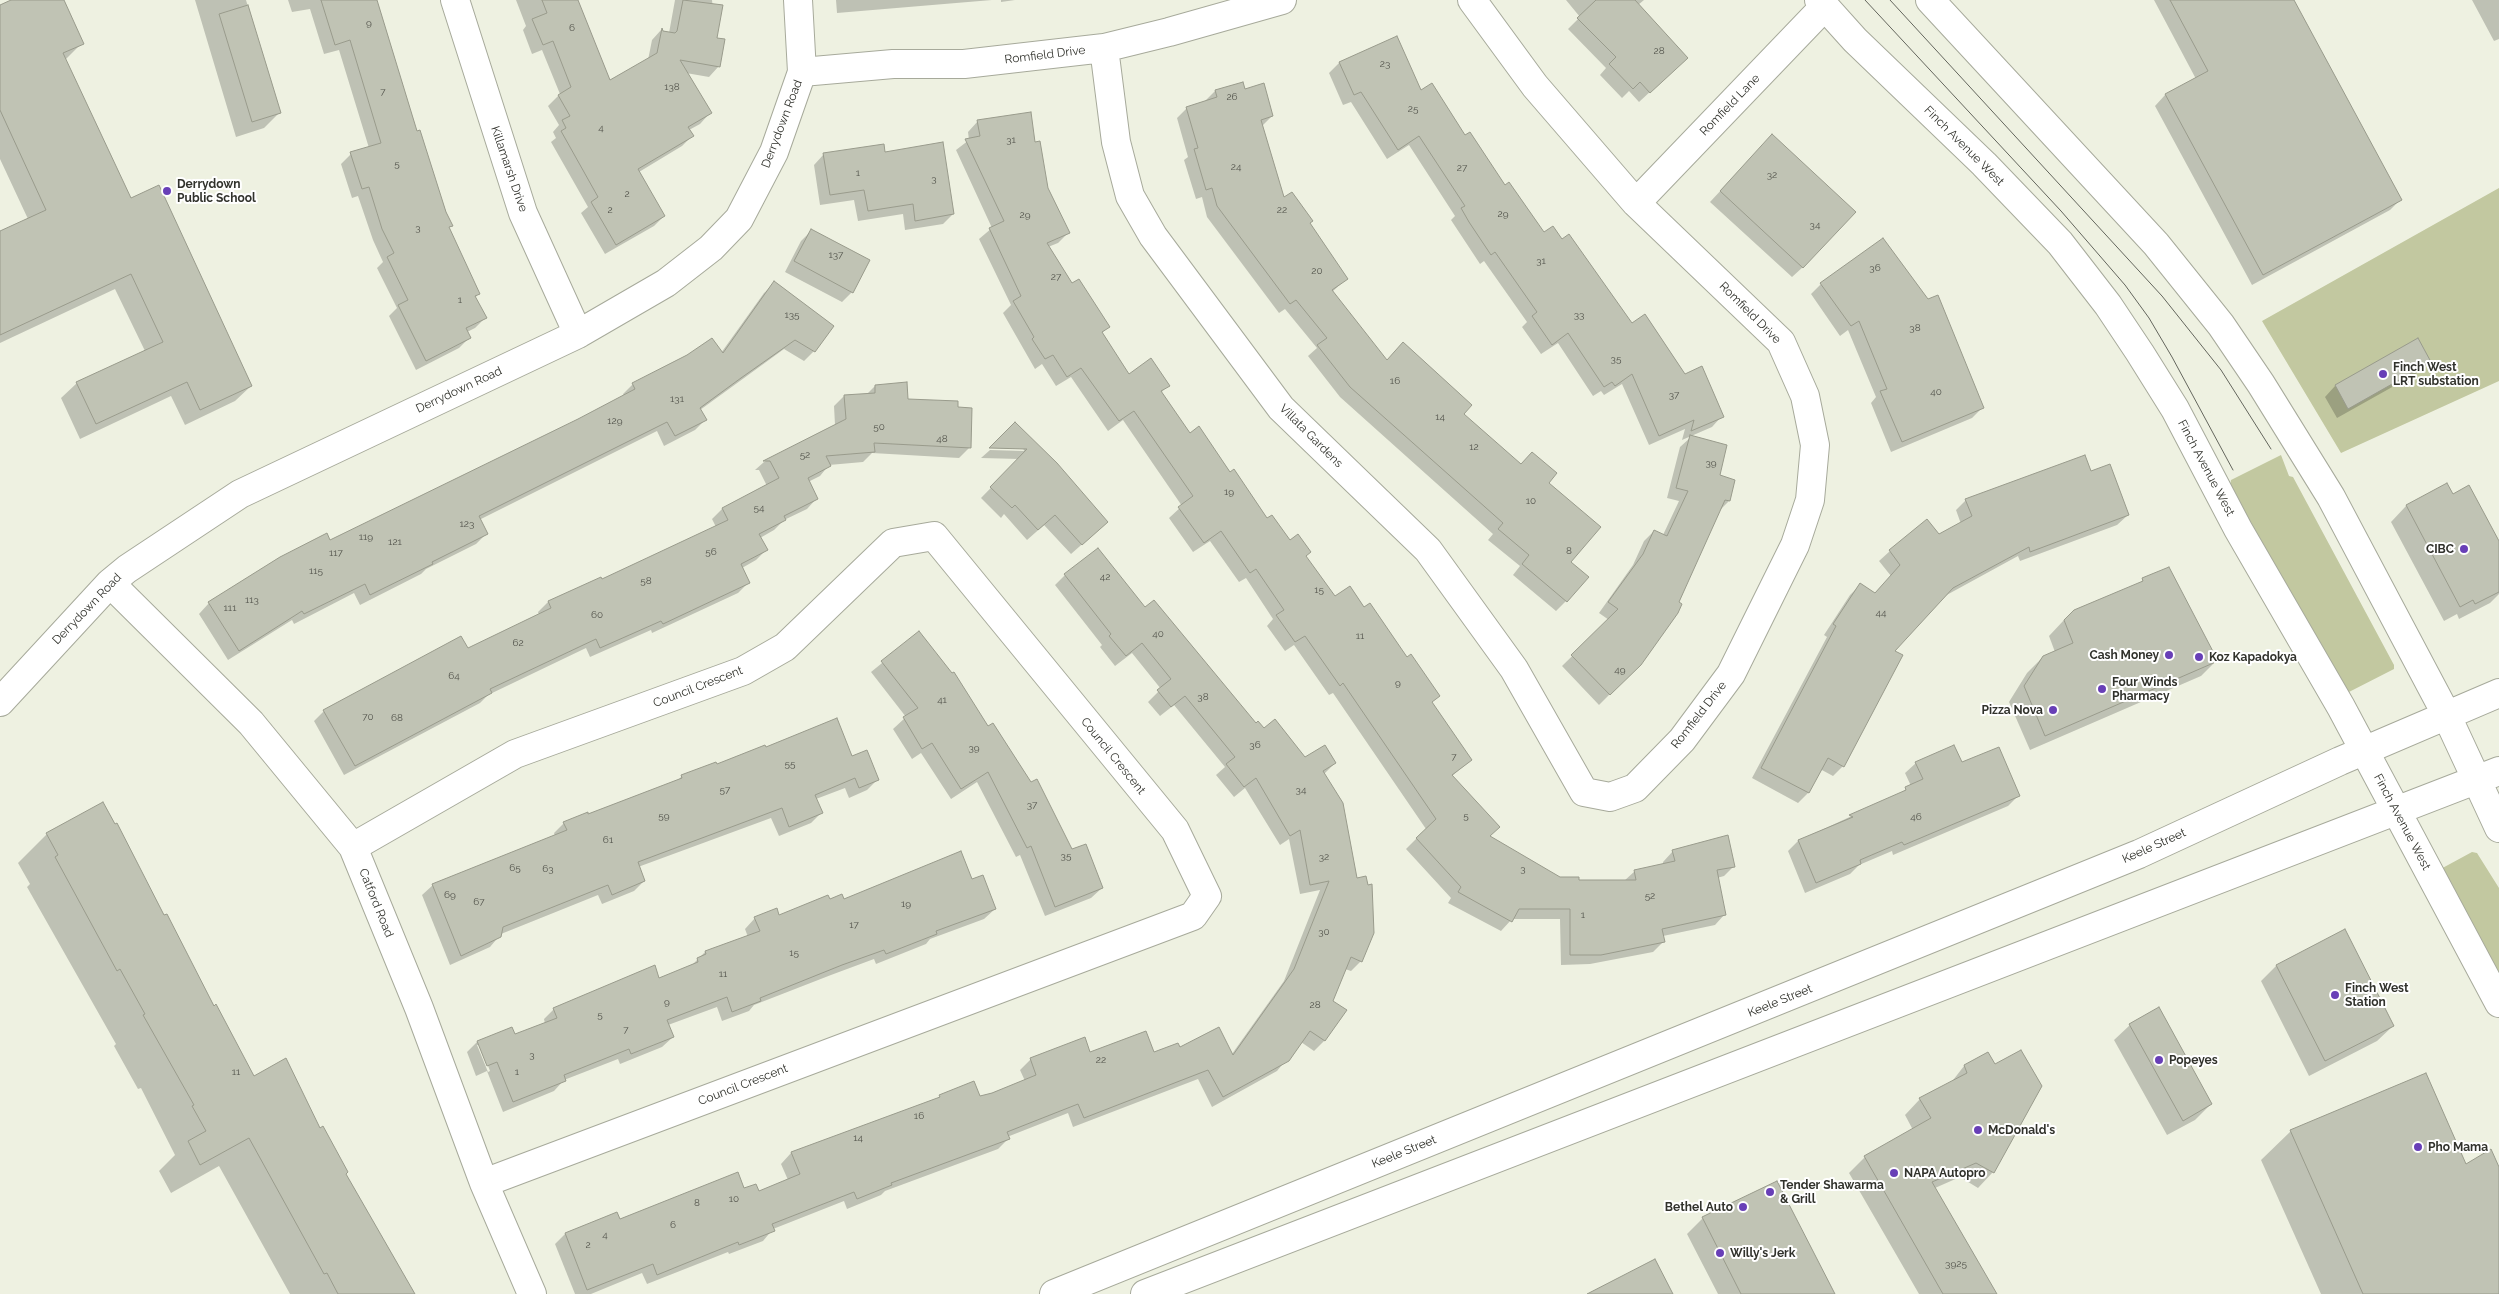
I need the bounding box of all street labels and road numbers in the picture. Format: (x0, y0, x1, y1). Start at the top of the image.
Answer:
street label: Romfield Drive (1004, 43, 1086, 67)
street label: Romfield Lane (1697, 71, 1763, 139)
street label: Derrydown Road (759, 78, 805, 170)
street label: Finch Avenue West (1921, 103, 2007, 189)
street label: Killamarsh Drive (488, 124, 530, 214)
street label: Romfield Drive (1716, 279, 1784, 347)
street label: Derrydown Road (414, 364, 504, 416)
street label: Villata Gardens (1276, 401, 1346, 471)
street label: Finch Avenue West (2175, 417, 2237, 519)
street label: Derrydown Road (49, 570, 125, 648)
street label: Council Crescent (651, 663, 745, 711)
street label: Romfield Drive (1668, 679, 1730, 751)
street label: Council Crescent (1078, 715, 1148, 797)
street label: Finch Avenue West (2371, 771, 2433, 873)
street label: Keele Street (2120, 826, 2188, 866)
street label: Catford Road (356, 866, 396, 940)
street label: Keele Street (1746, 982, 1814, 1020)
street label: Council Crescent (696, 1061, 790, 1109)
street label: Keele Street (1370, 1133, 1438, 1171)

